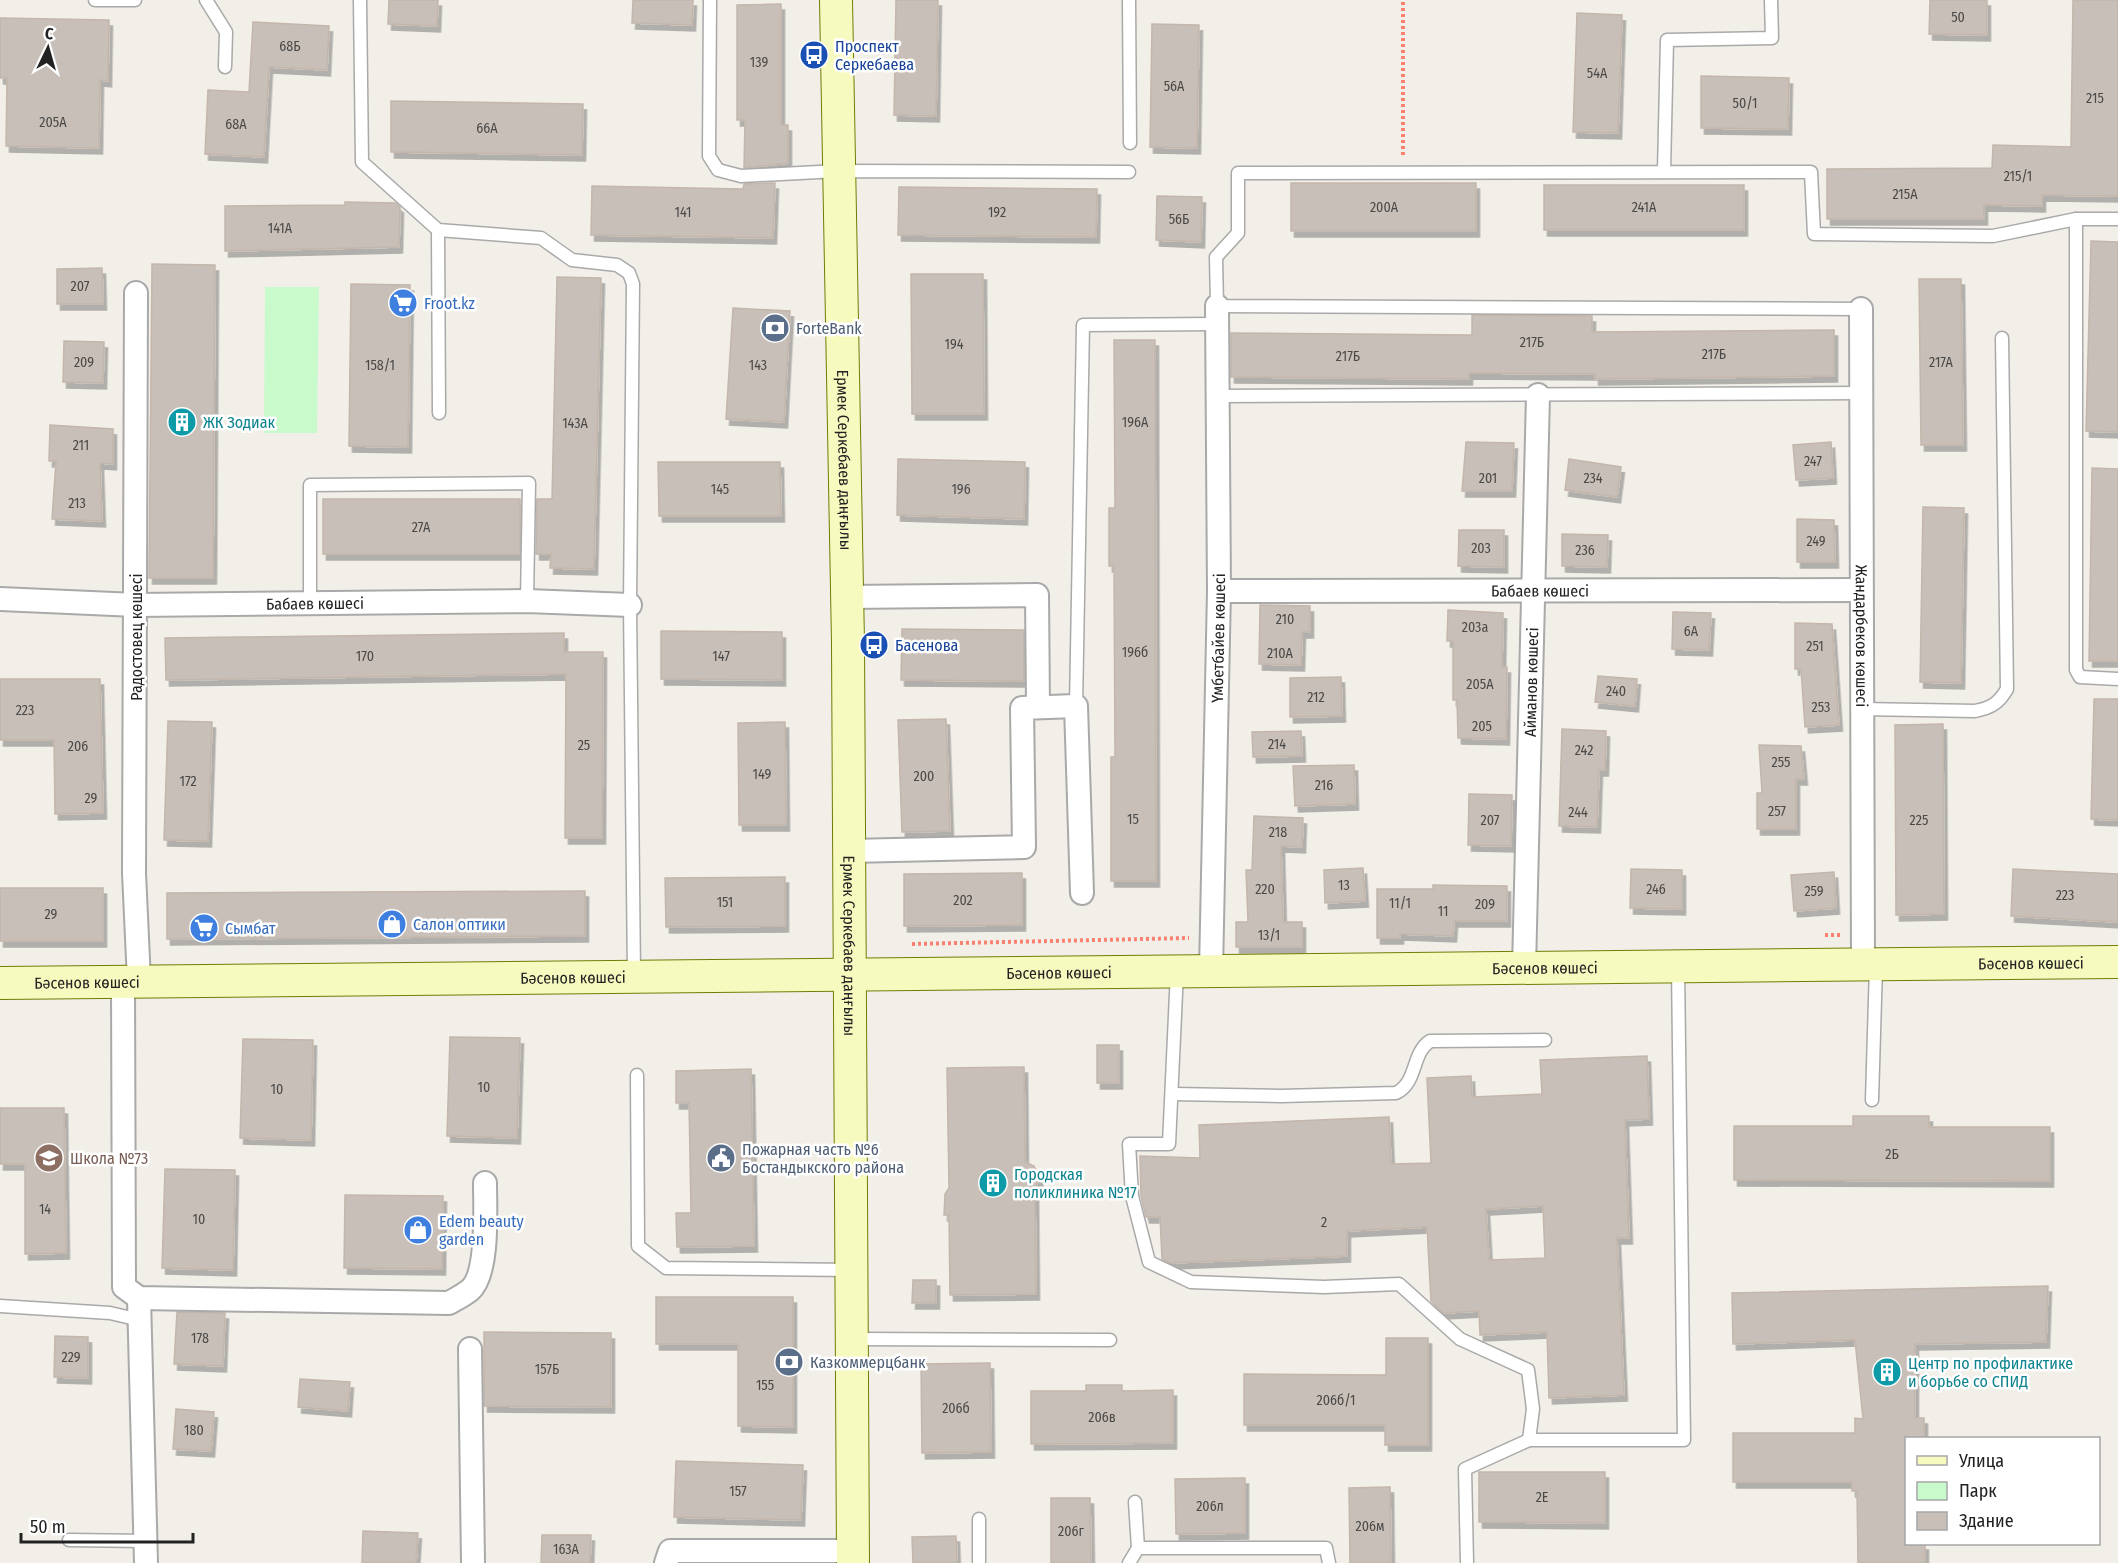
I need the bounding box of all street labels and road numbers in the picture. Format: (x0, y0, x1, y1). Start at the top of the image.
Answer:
street label: Ермек Серкебаев даңғылы (833, 369, 856, 550)
street label: Жандарбеков көшесі (1852, 565, 1872, 707)
street label: Радостовец көшесі (127, 573, 146, 701)
street label: Үмбетбайев көшесі (1207, 573, 1229, 703)
street label: Бабаев көшесі (1491, 581, 1589, 600)
street label: Бабаев көшесі (266, 593, 364, 613)
street label: Айманов көшесі (1520, 627, 1542, 737)
street label: Ермек Серкебаев даңғылы (840, 856, 860, 1036)
street label: Бәсенов көшесі (1978, 953, 2084, 973)
street label: Бәсенов көшесі (1492, 958, 1598, 978)
street label: Бәсенов көшесі (1006, 962, 1112, 983)
street label: Бәсенов көшесі (520, 967, 626, 987)
street label: Бәсенов көшесі (34, 972, 140, 992)

